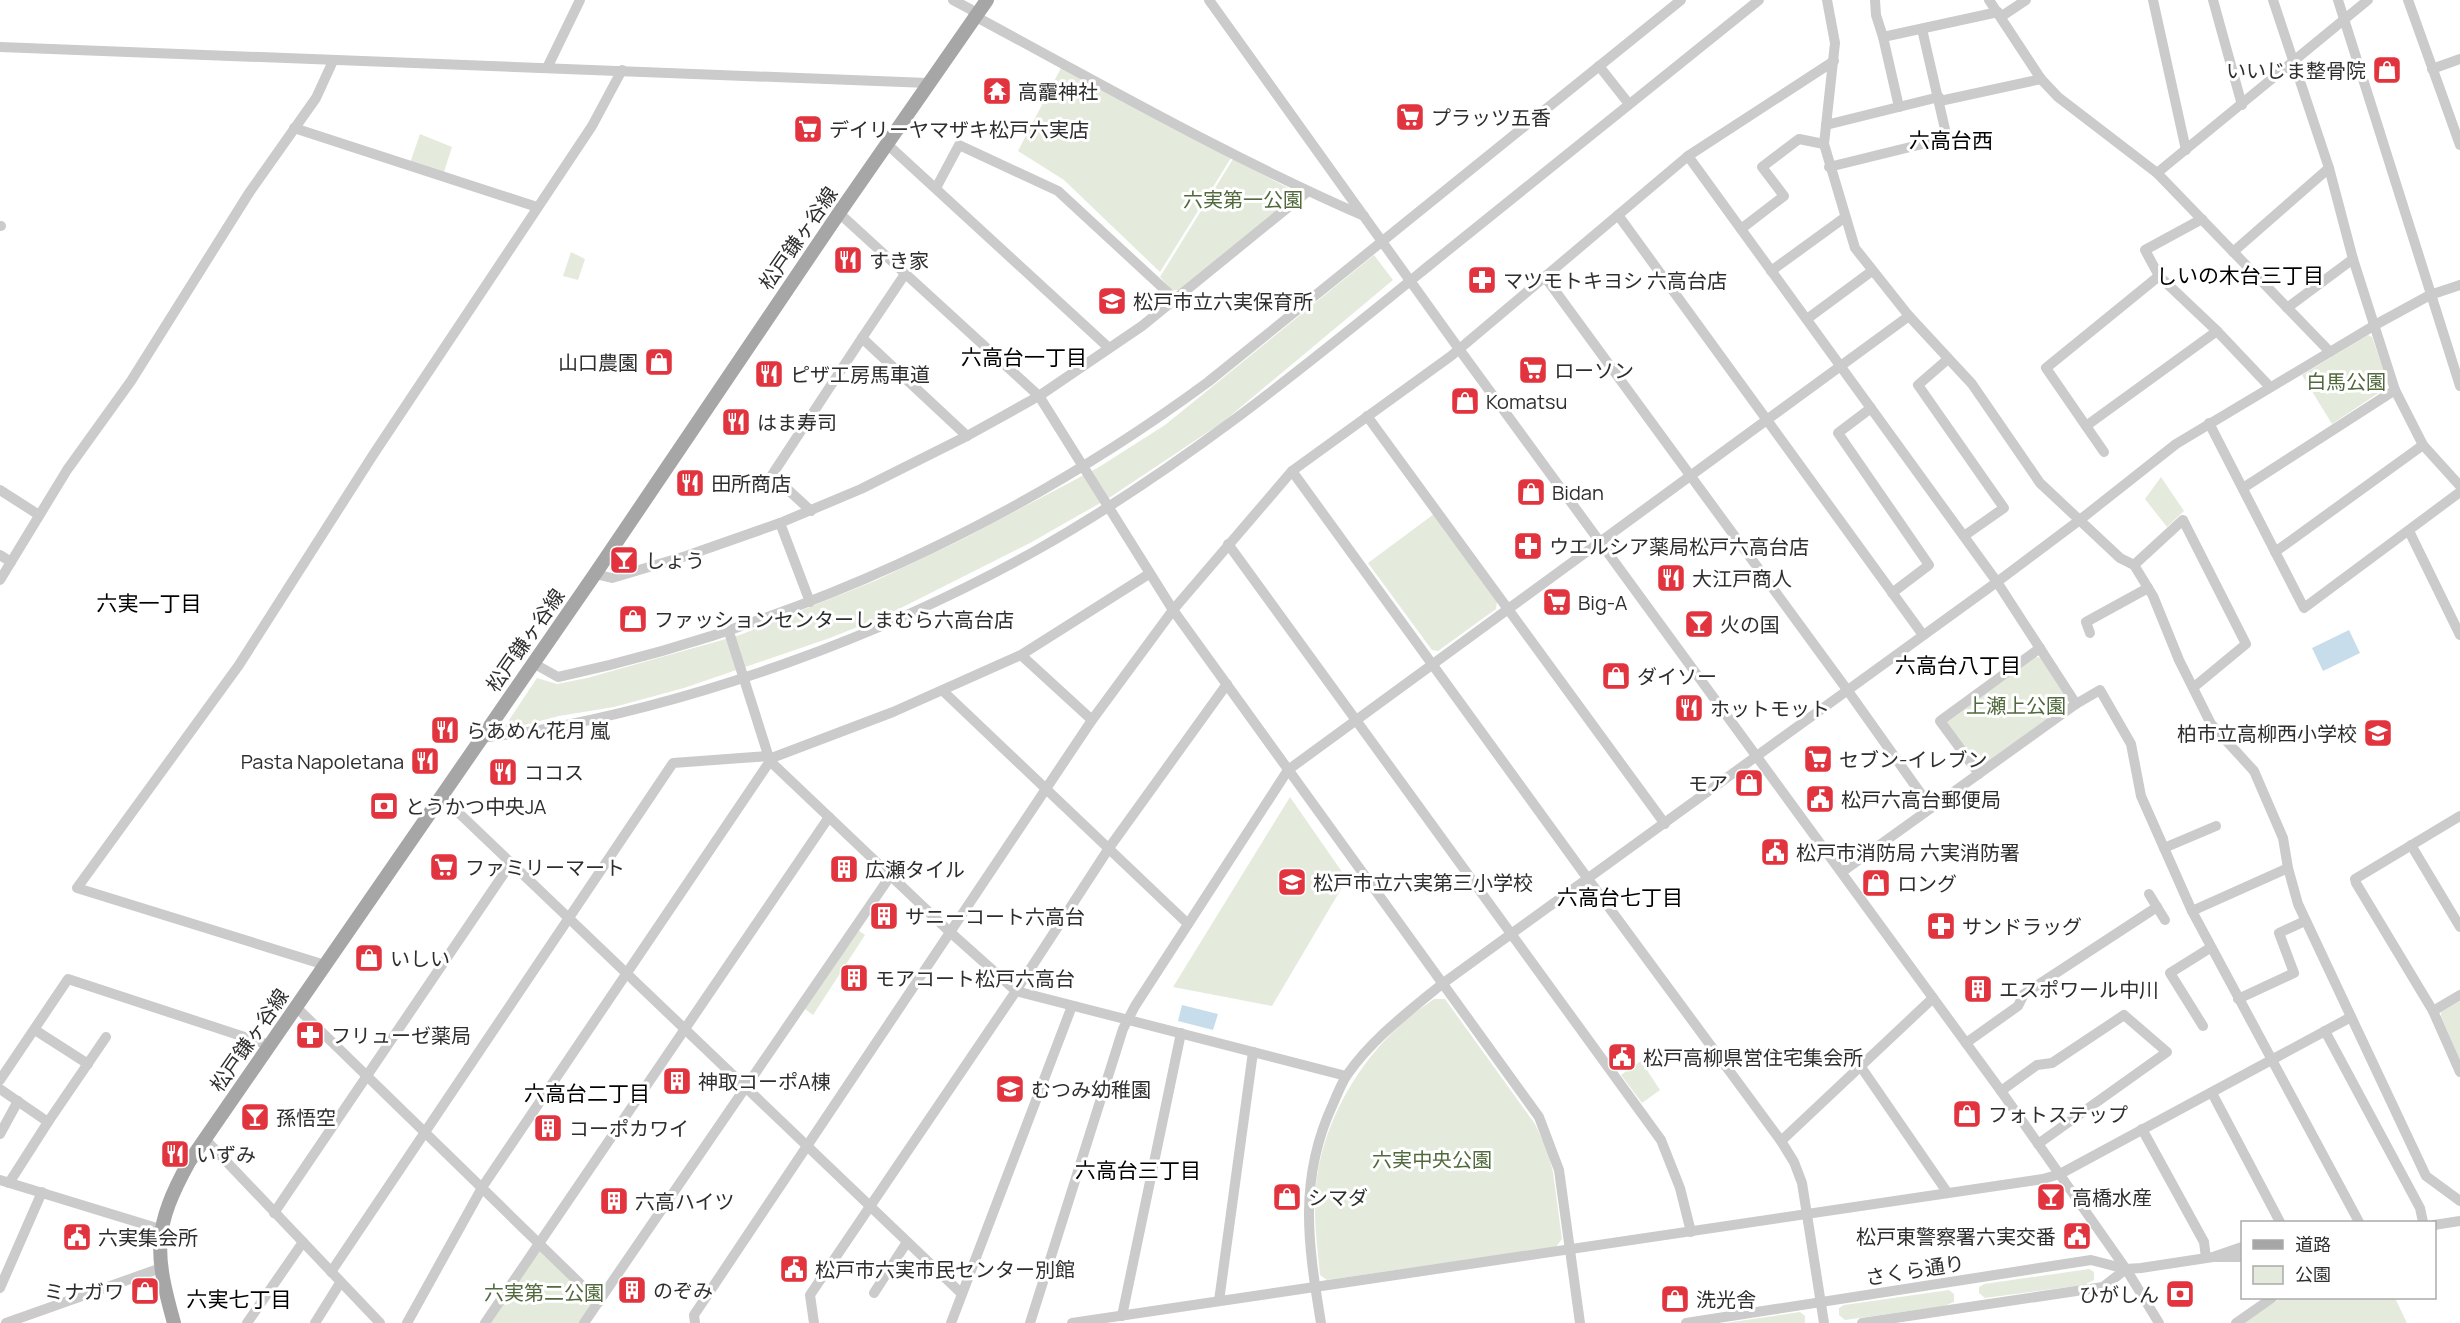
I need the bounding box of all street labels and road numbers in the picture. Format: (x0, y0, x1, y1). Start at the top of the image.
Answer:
street label: 松戸鎌ヶ谷線 (753, 181, 843, 295)
street label: 松戸鎌ヶ谷線 (480, 583, 570, 697)
street label: 松戸鎌ヶ谷線 (204, 983, 294, 1097)
street label: さくら通り (1864, 1249, 1966, 1291)

